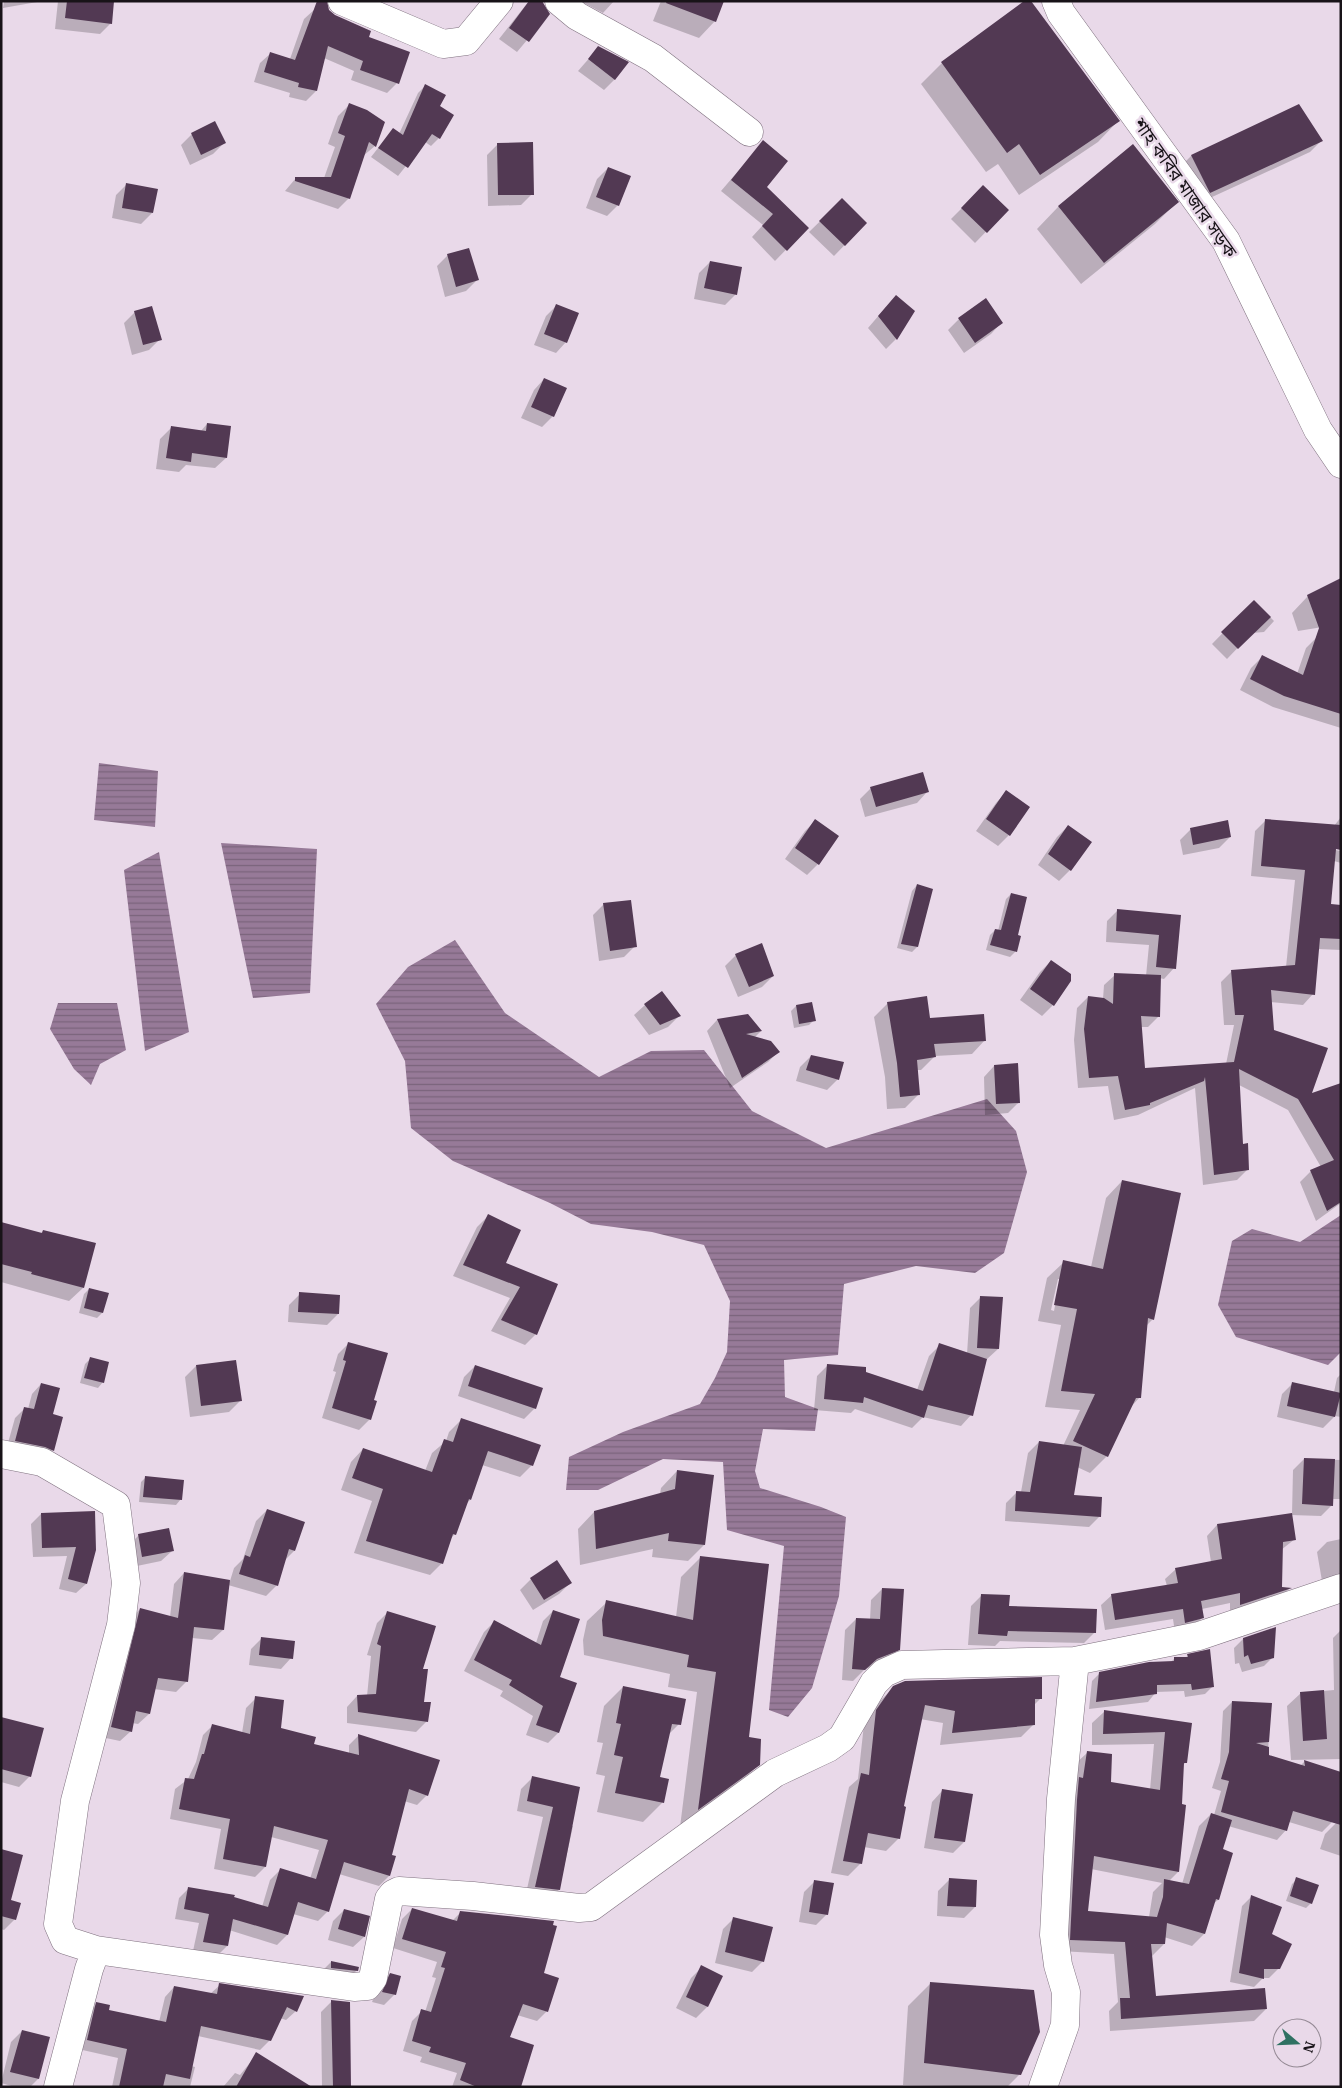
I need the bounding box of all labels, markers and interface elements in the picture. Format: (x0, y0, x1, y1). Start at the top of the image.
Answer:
street label: শাহ কবির মাজার সড়ক (1128, 113, 1243, 262)
north arrow (1272, 2018, 1322, 2068)
text: N (1299, 2039, 1320, 2055)

